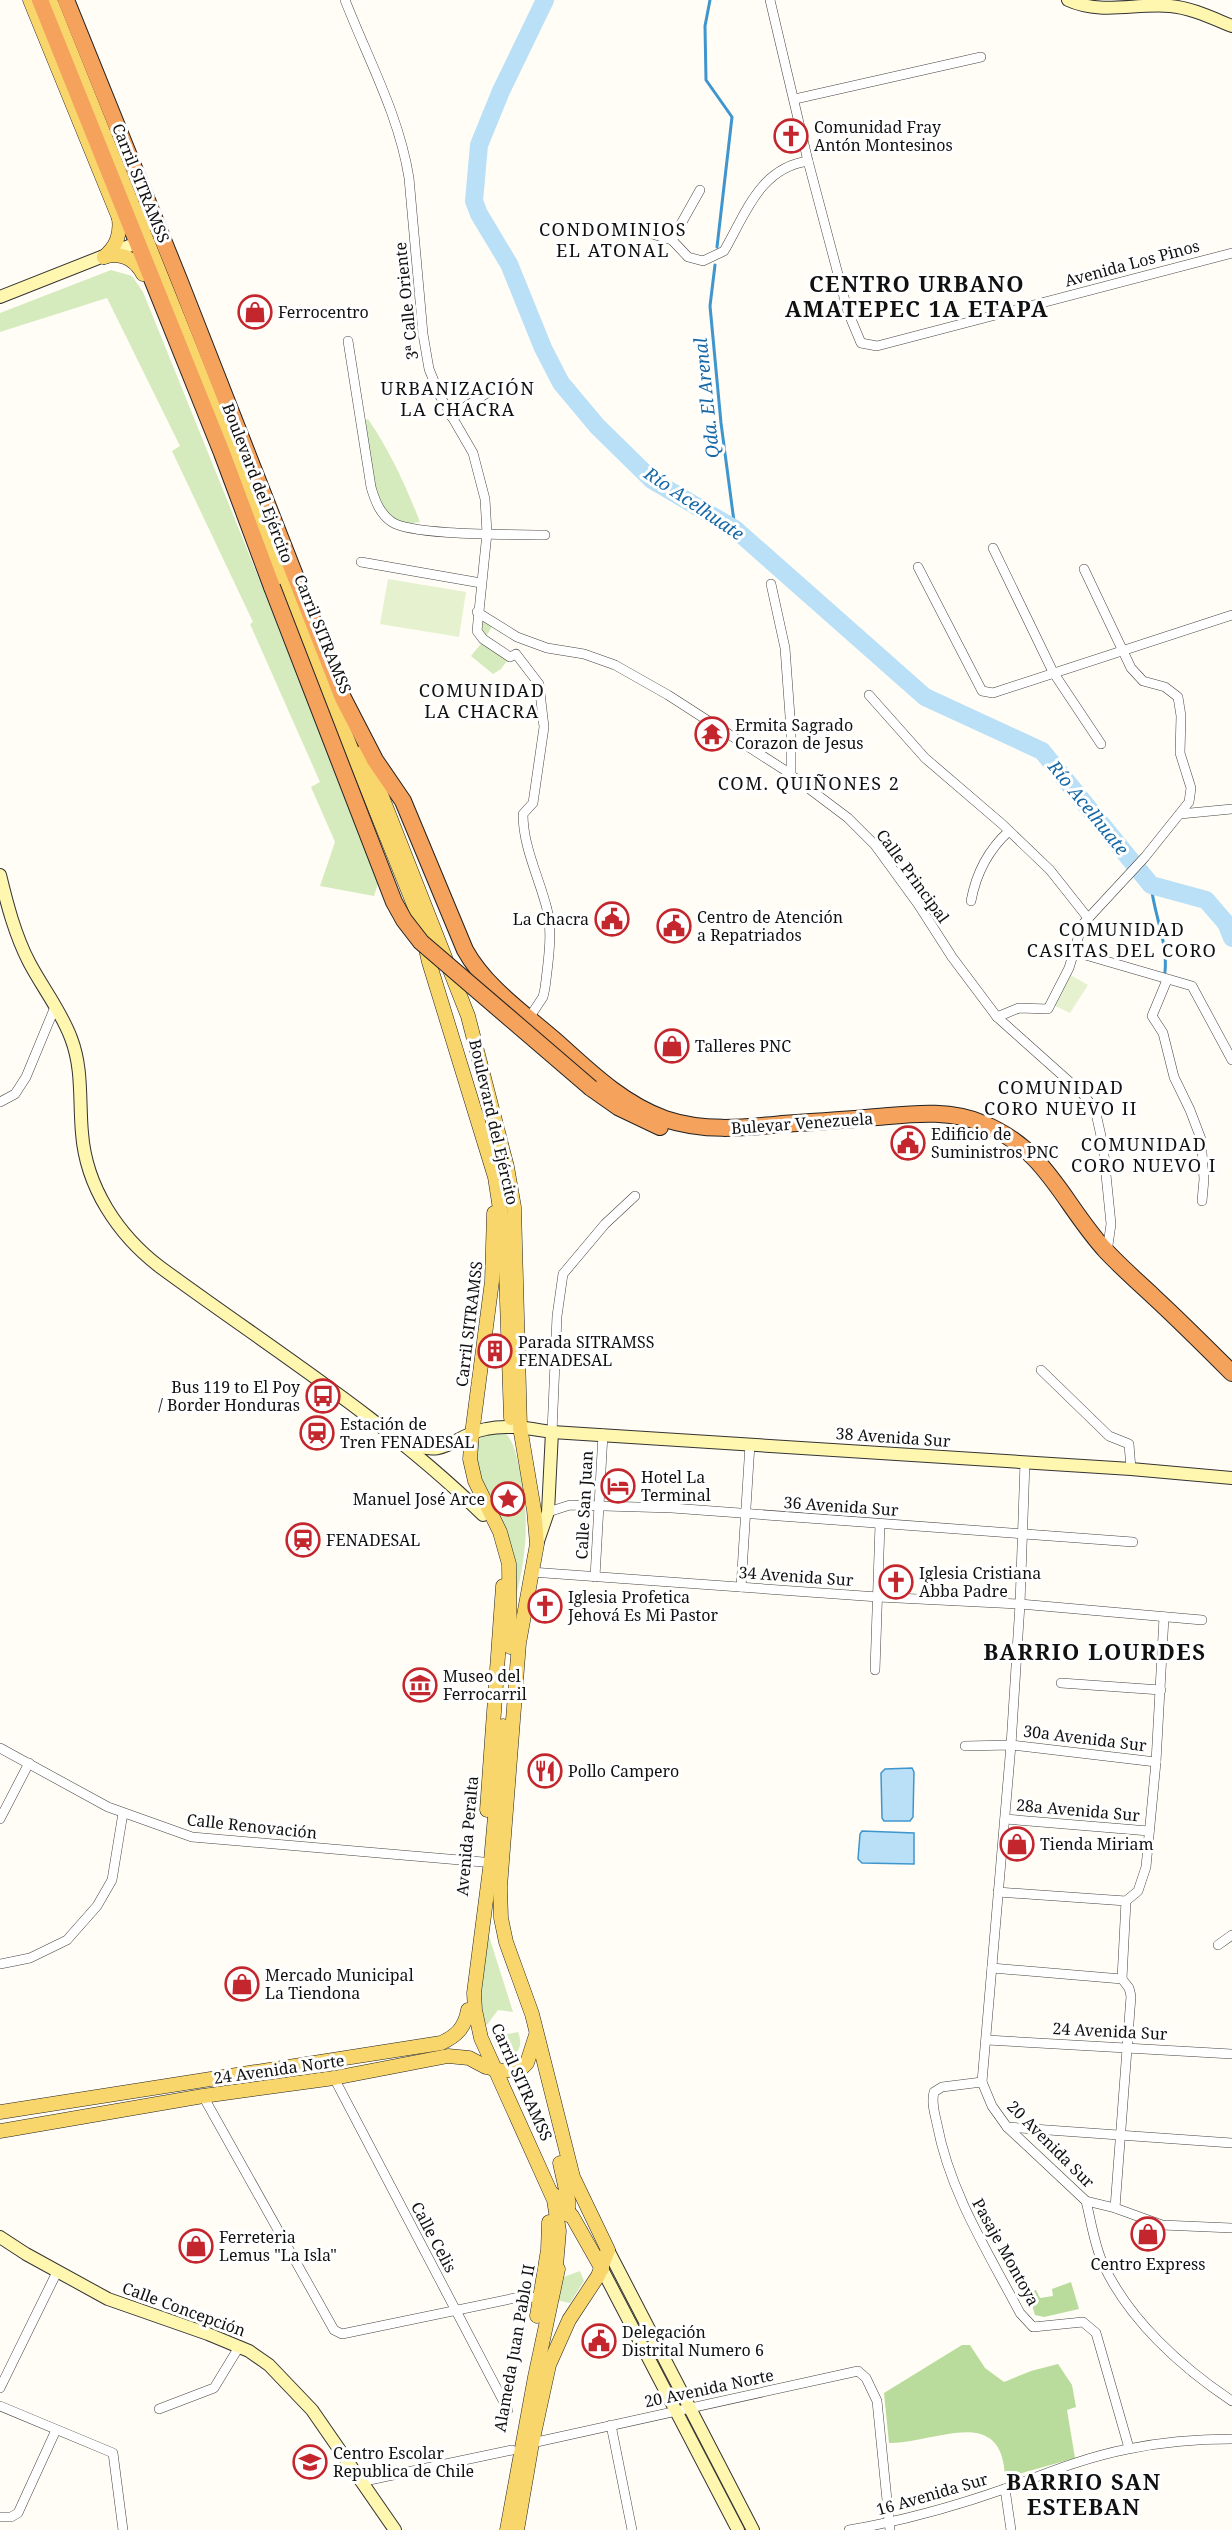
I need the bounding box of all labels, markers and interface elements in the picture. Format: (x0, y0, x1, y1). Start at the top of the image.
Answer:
place label: Comunidad Fray Antón Montesinos (814, 116, 953, 156)
church icon: Comunidad Fray Antón Montesinos (773, 118, 809, 154)
street label: Carril SITRAMSS (107, 120, 175, 246)
district label: CONDOMINIOS EL ATONAL (539, 217, 687, 262)
street label: Avenida Los Pinos (1062, 234, 1202, 292)
street label: 3ª Calle Oriente (389, 241, 423, 361)
district label: CENTRO URBANO AMATEPEC 1A ETAPA (785, 268, 1049, 323)
shop icon: Ferrocentro (237, 294, 273, 330)
place label: Ferrocentro (278, 301, 369, 323)
water label: Qda. El Arenal (688, 336, 724, 460)
district label: URBANIZACIÓN LA CHACRA (381, 376, 535, 421)
street label: Boulevard del Ejército (217, 400, 299, 566)
water label: Río Acelhuate (639, 460, 749, 545)
street label: Carril SITRAMSS (289, 571, 357, 697)
district label: COMUNIDAD LA CHACRA (419, 678, 545, 723)
place label: Ermita Sagrado Corazon de Jesus (735, 714, 864, 754)
temple icon: Ermita Sagrado Corazon de Jesus (694, 716, 730, 752)
water label: Río Acelhuate (1043, 754, 1134, 860)
district label: COM. QUIÑONES 2 (718, 771, 900, 795)
street label: Calle Principal (872, 825, 955, 927)
public building icon: La Chacra (594, 901, 630, 937)
place label: Centro de Atención a Repatriados (697, 906, 843, 946)
place label: La Chacra (513, 908, 589, 930)
public building icon: Centro de Atención a Repatriados (656, 908, 692, 944)
district label: COMUNIDAD CASITAS DEL CORO (1027, 917, 1217, 962)
shop icon: Talleres PNC (654, 1028, 690, 1064)
place label: Talleres PNC (695, 1035, 791, 1057)
street label: Boulevard del Ejército (464, 1037, 524, 1207)
district label: COMUNIDAD CORO NUEVO II (984, 1075, 1138, 1120)
street label: Bulevar Venezuela (730, 1107, 874, 1139)
place label: Edificio de Suministros PNC (931, 1123, 1058, 1163)
public building icon: Edificio de Suministros PNC (890, 1125, 926, 1161)
district label: COMUNIDAD CORO NUEVO I (1071, 1132, 1217, 1177)
street label: Carril SITRAMSS (450, 1260, 488, 1388)
place label: Parada SITRAMSS FENADESAL (518, 1331, 654, 1371)
building icon: Parada SITRAMSS FENADESAL (477, 1333, 513, 1369)
place label: Bus 119 to El Poy / Border Honduras (158, 1376, 301, 1416)
bus stop icon: Bus 119 to El Poy / Border Honduras (305, 1378, 341, 1414)
place label: Estación de Tren FENADESAL (340, 1413, 475, 1453)
station icon: Estación de Tren FENADESAL (299, 1415, 335, 1451)
street label: 38 Avenida Sur (835, 1422, 952, 1452)
street label: Calle San Juan (570, 1450, 598, 1560)
place label: Hotel La Terminal (641, 1466, 711, 1506)
hotel icon: Hotel La Terminal (600, 1468, 636, 1504)
place icon: Manuel José Arce (490, 1481, 526, 1517)
place label: Manuel José Arce (353, 1488, 485, 1510)
street label: 36 Avenida Sur (783, 1491, 900, 1521)
station icon: FENADESAL (285, 1522, 321, 1558)
place label: FENADESAL (326, 1529, 420, 1551)
street label: 34 Avenida Sur (738, 1561, 855, 1591)
place label: Iglesia Cristiana Abba Padre (919, 1562, 1041, 1602)
church icon: Iglesia Cristiana Abba Padre (878, 1564, 914, 1600)
place label: Iglesia Profetica Jehová Es Mi Pastor (567, 1586, 718, 1626)
church icon: Iglesia Profetica Jehová Es Mi Pastor (527, 1588, 563, 1624)
district label: BARRIO LOURDES (984, 1636, 1206, 1666)
place label: Museo del Ferrocarril (443, 1665, 527, 1705)
museum icon: Museo del Ferrocarril (402, 1667, 438, 1703)
street label: 30a Avenida Sur (1022, 1720, 1148, 1757)
restaurant icon: Pollo Campero (527, 1753, 563, 1789)
place label: Pollo Campero (568, 1760, 679, 1782)
street label: Avenida Peralta (451, 1775, 483, 1897)
street label: 28a Avenida Sur (1015, 1794, 1141, 1826)
street label: Calle Renovación (186, 1808, 318, 1844)
shop icon: Tienda Miriam (999, 1826, 1035, 1862)
place label: Tienda Miriam (1040, 1833, 1154, 1855)
place label: Mercado Municipal La Tiendona (265, 1964, 414, 2004)
shop icon: Mercado Municipal La Tiendona (224, 1966, 260, 2002)
street label: 24 Avenida Sur (1052, 2017, 1168, 2045)
street label: Carril SITRAMSS (486, 2020, 558, 2144)
street label: 24 Avenida Norte (212, 2049, 346, 2089)
street label: 20 Avenida Sur (1003, 2096, 1100, 2193)
street label: Pasaje Montoya (967, 2194, 1045, 2310)
street label: Calle Celis (406, 2198, 462, 2276)
shop icon: Centro Express (1130, 2216, 1166, 2252)
place label: Ferreteria Lemus "La Isla" (219, 2226, 337, 2266)
shop icon: Ferreteria Lemus "La Isla" (178, 2228, 214, 2264)
place label: Centro Express (1091, 2253, 1205, 2275)
street label: Alameda Juan Pablo II (488, 2262, 540, 2434)
street label: Calle Concepción (119, 2276, 249, 2342)
place label: Delegación Distrital Numero 6 (622, 2321, 764, 2361)
public building icon: Delegación Distrital Numero 6 (581, 2323, 617, 2359)
street label: 20 Avenida Norte (642, 2364, 776, 2412)
place label: Centro Escolar Republica de Chile (333, 2442, 474, 2482)
school or university icon: Centro Escolar Republica de Chile (292, 2444, 328, 2480)
district label: BARRIO SAN ESTEBAN (1006, 2466, 1162, 2521)
street label: 16 Avenida Sur (874, 2467, 991, 2520)

